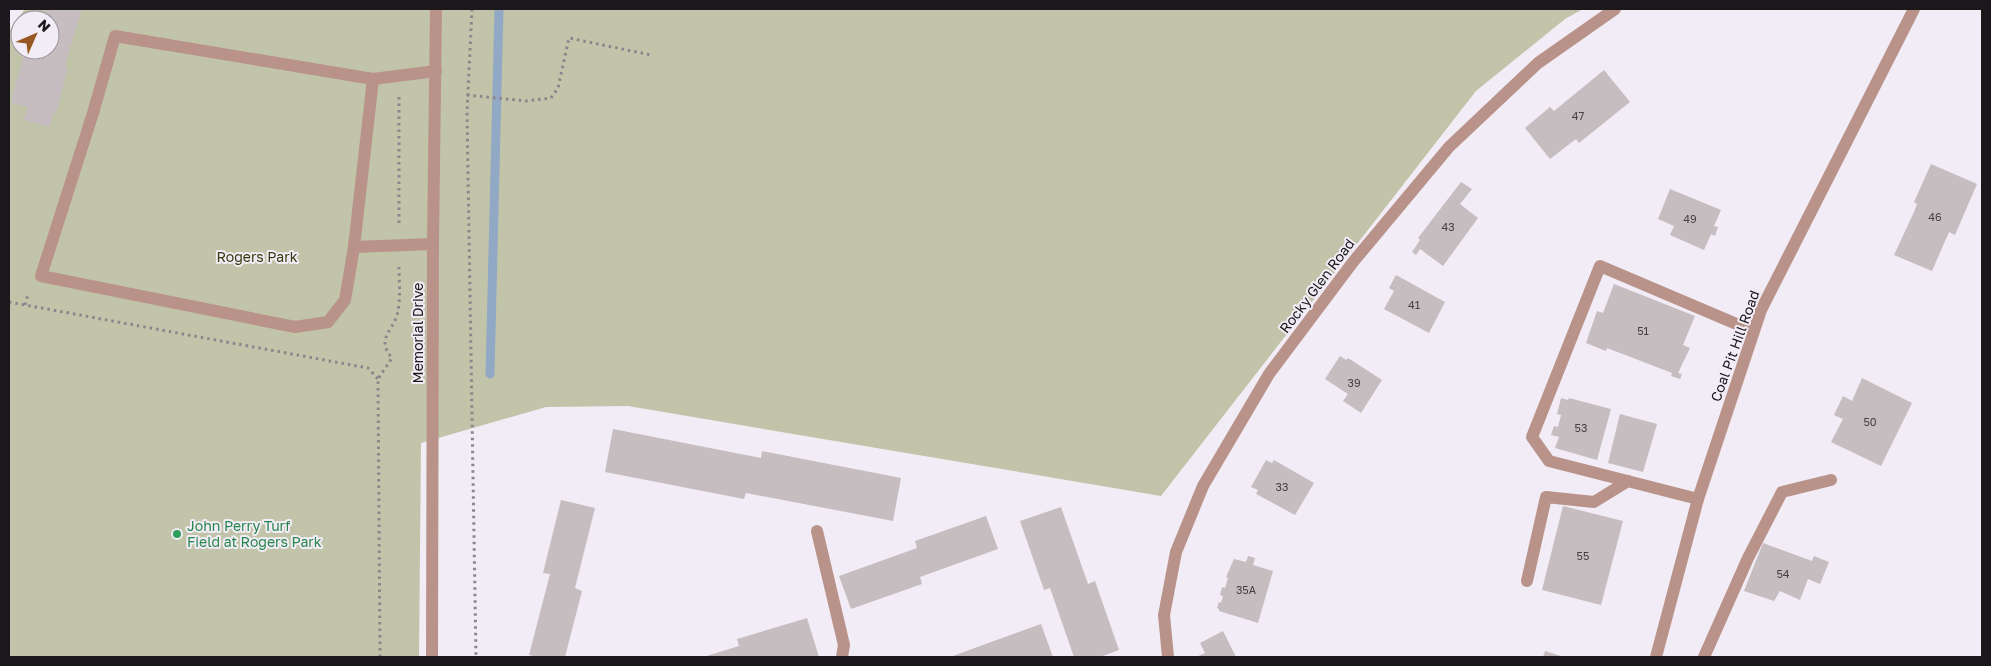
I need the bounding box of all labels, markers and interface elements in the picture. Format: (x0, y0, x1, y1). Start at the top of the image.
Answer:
north arrow (10, 10, 60, 60)
text: N (35, 16, 54, 35)
house number: 47 (1572, 109, 1584, 122)
house number: 46 (1928, 210, 1942, 223)
house number: 49 (1683, 212, 1697, 225)
house number: 43 (1441, 220, 1455, 233)
street label: Rocky Glen Road (1276, 235, 1358, 336)
park label: Rogers Park (216, 248, 298, 265)
street label: Memorial Drive (409, 283, 426, 383)
street label: Coal Pit Hill Road (1707, 288, 1763, 404)
house number: 41 (1408, 298, 1420, 311)
house number: 51 (1637, 324, 1649, 337)
house number: 39 (1347, 376, 1361, 389)
house number: 50 (1863, 415, 1877, 428)
house number: 53 (1575, 421, 1587, 434)
house number: 33 (1276, 480, 1288, 493)
place label: John Perry Turf Field at Rogers Park (187, 517, 322, 550)
marker: John Perry Turf Field at Rogers Park (171, 528, 183, 540)
house number: 55 (1577, 549, 1589, 562)
house number: 54 (1776, 567, 1790, 580)
house number: 35A (1236, 583, 1257, 596)

